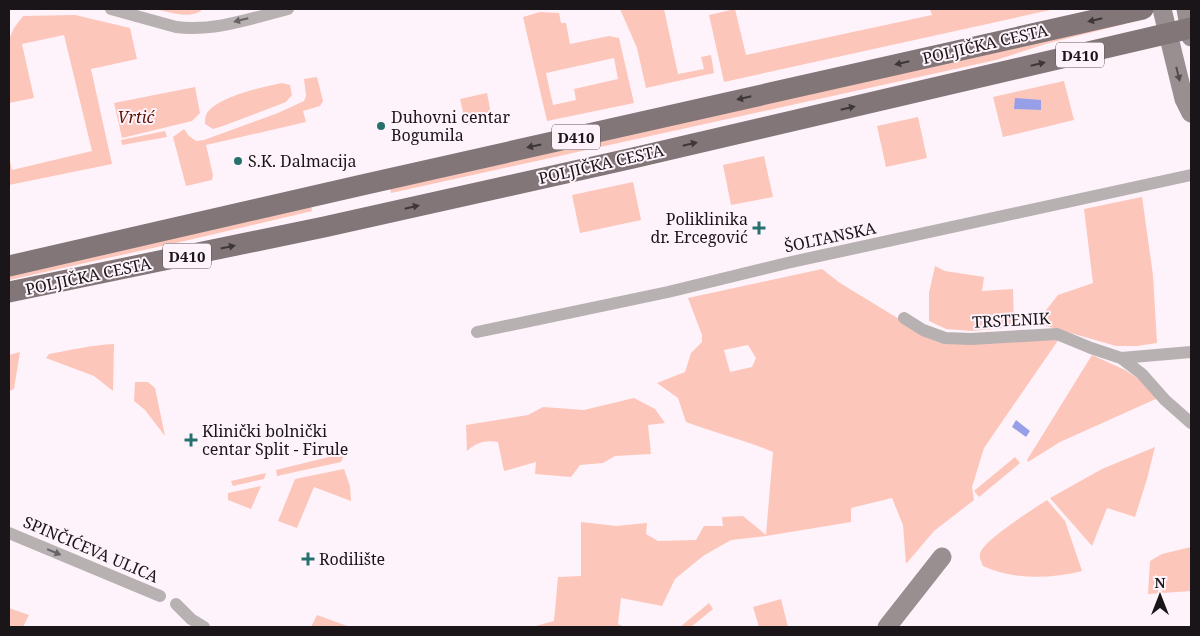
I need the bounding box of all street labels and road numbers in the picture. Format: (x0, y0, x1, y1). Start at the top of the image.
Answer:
street label: POLJIČKA CESTA (920, 19, 1050, 69)
road number: D410 (1056, 42, 1104, 68)
road number: D410 (552, 124, 600, 150)
street label: POLJIČKA CESTA (536, 139, 666, 189)
street label: ŠOLTANSKA (782, 216, 878, 257)
road number: D410 (163, 244, 211, 268)
street label: POLJIČKA CESTA (23, 252, 154, 300)
street label: TRSTENIK (972, 307, 1051, 333)
street label: SPINČIĆEVA ULICA (20, 511, 163, 588)

